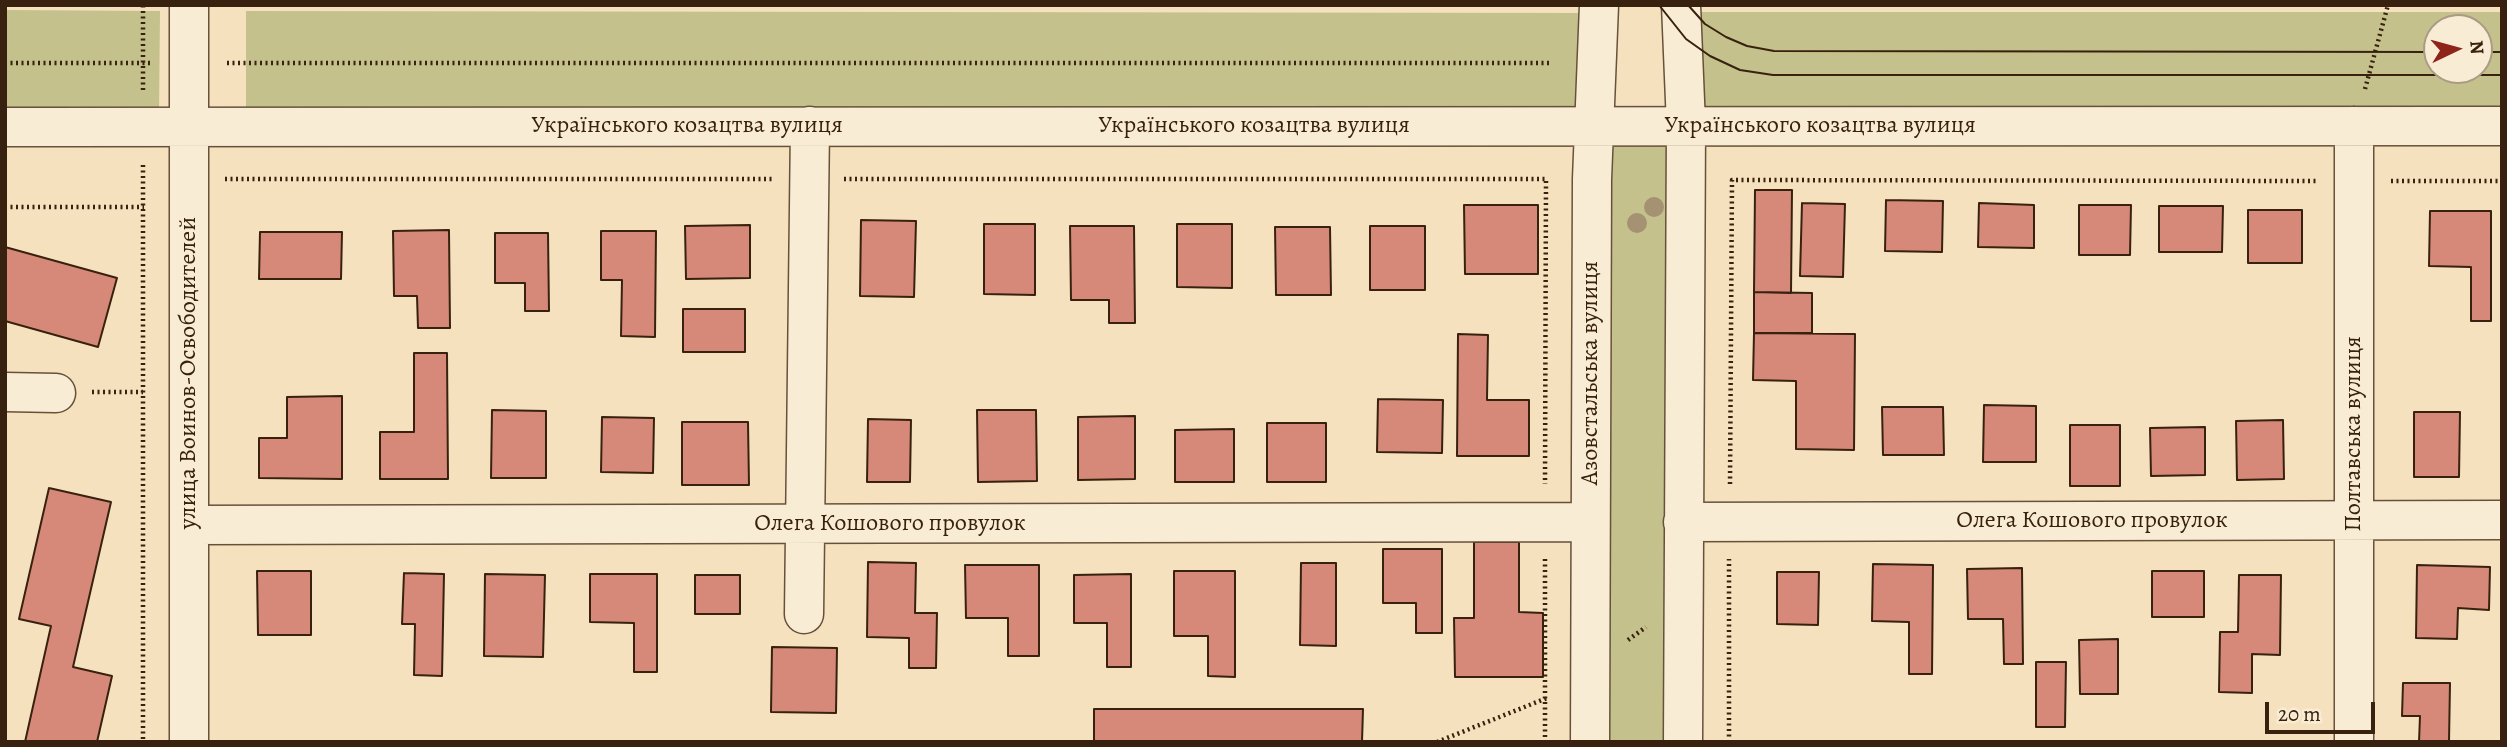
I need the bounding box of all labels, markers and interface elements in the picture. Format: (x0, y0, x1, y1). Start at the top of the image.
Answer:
north arrow (2423, 14, 2493, 84)
text: N (2463, 39, 2490, 55)
street label: Українського козацтва вулиця (531, 112, 843, 140)
street label: Українського козацтва вулиця (1098, 112, 1410, 140)
street label: Українського козацтва вулиця (1664, 112, 1976, 140)
street label: улица Воинов-Освободителей (175, 217, 203, 529)
street label: Азовстальська вулиця (1577, 261, 1605, 485)
street label: Полтавська вулиця (2340, 336, 2368, 532)
street label: Олега Кошового провулок (1956, 507, 2228, 535)
street label: Олега Кошового провулок (754, 510, 1026, 538)
scale bar (2269, 688, 2379, 732)
text: 20 m (2278, 700, 2321, 728)

